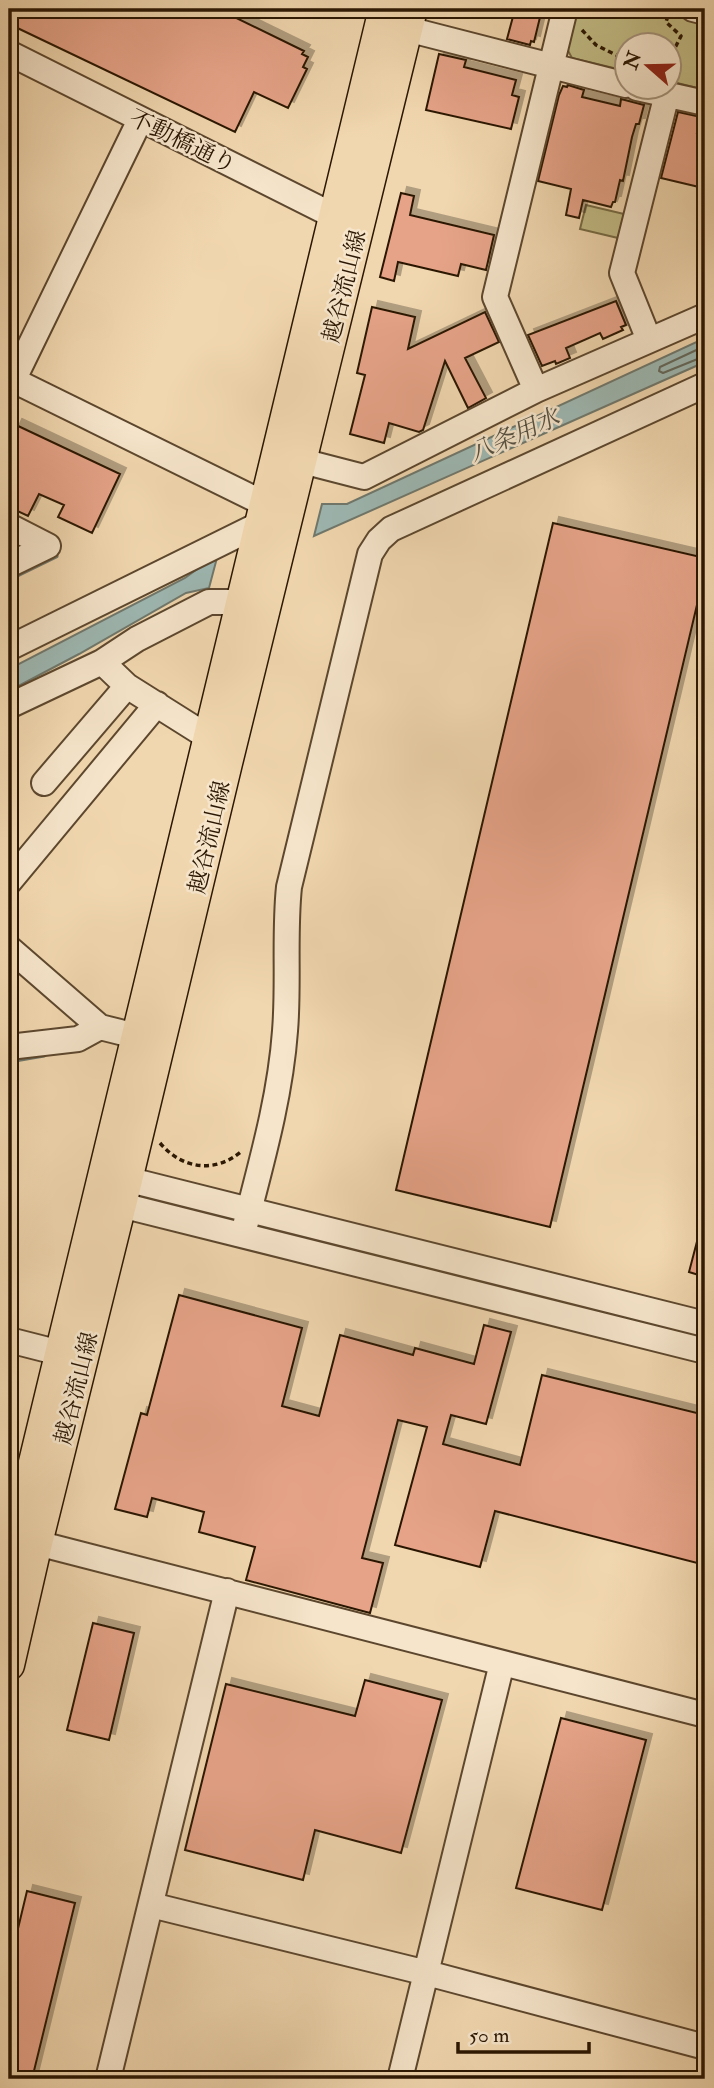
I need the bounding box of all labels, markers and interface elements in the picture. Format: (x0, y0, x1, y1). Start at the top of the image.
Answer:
north arrow (612, 32, 682, 102)
text: N (618, 48, 647, 74)
street label: 不動橋通り (125, 103, 241, 180)
street label: 越谷流山線 (317, 227, 372, 345)
water label: 八条用水 (464, 401, 566, 469)
street label: 越谷流山線 (182, 778, 237, 896)
street label: 越谷流山線 (49, 1329, 104, 1447)
scale bar (458, 2011, 590, 2055)
text: 50 m (469, 2022, 510, 2049)

